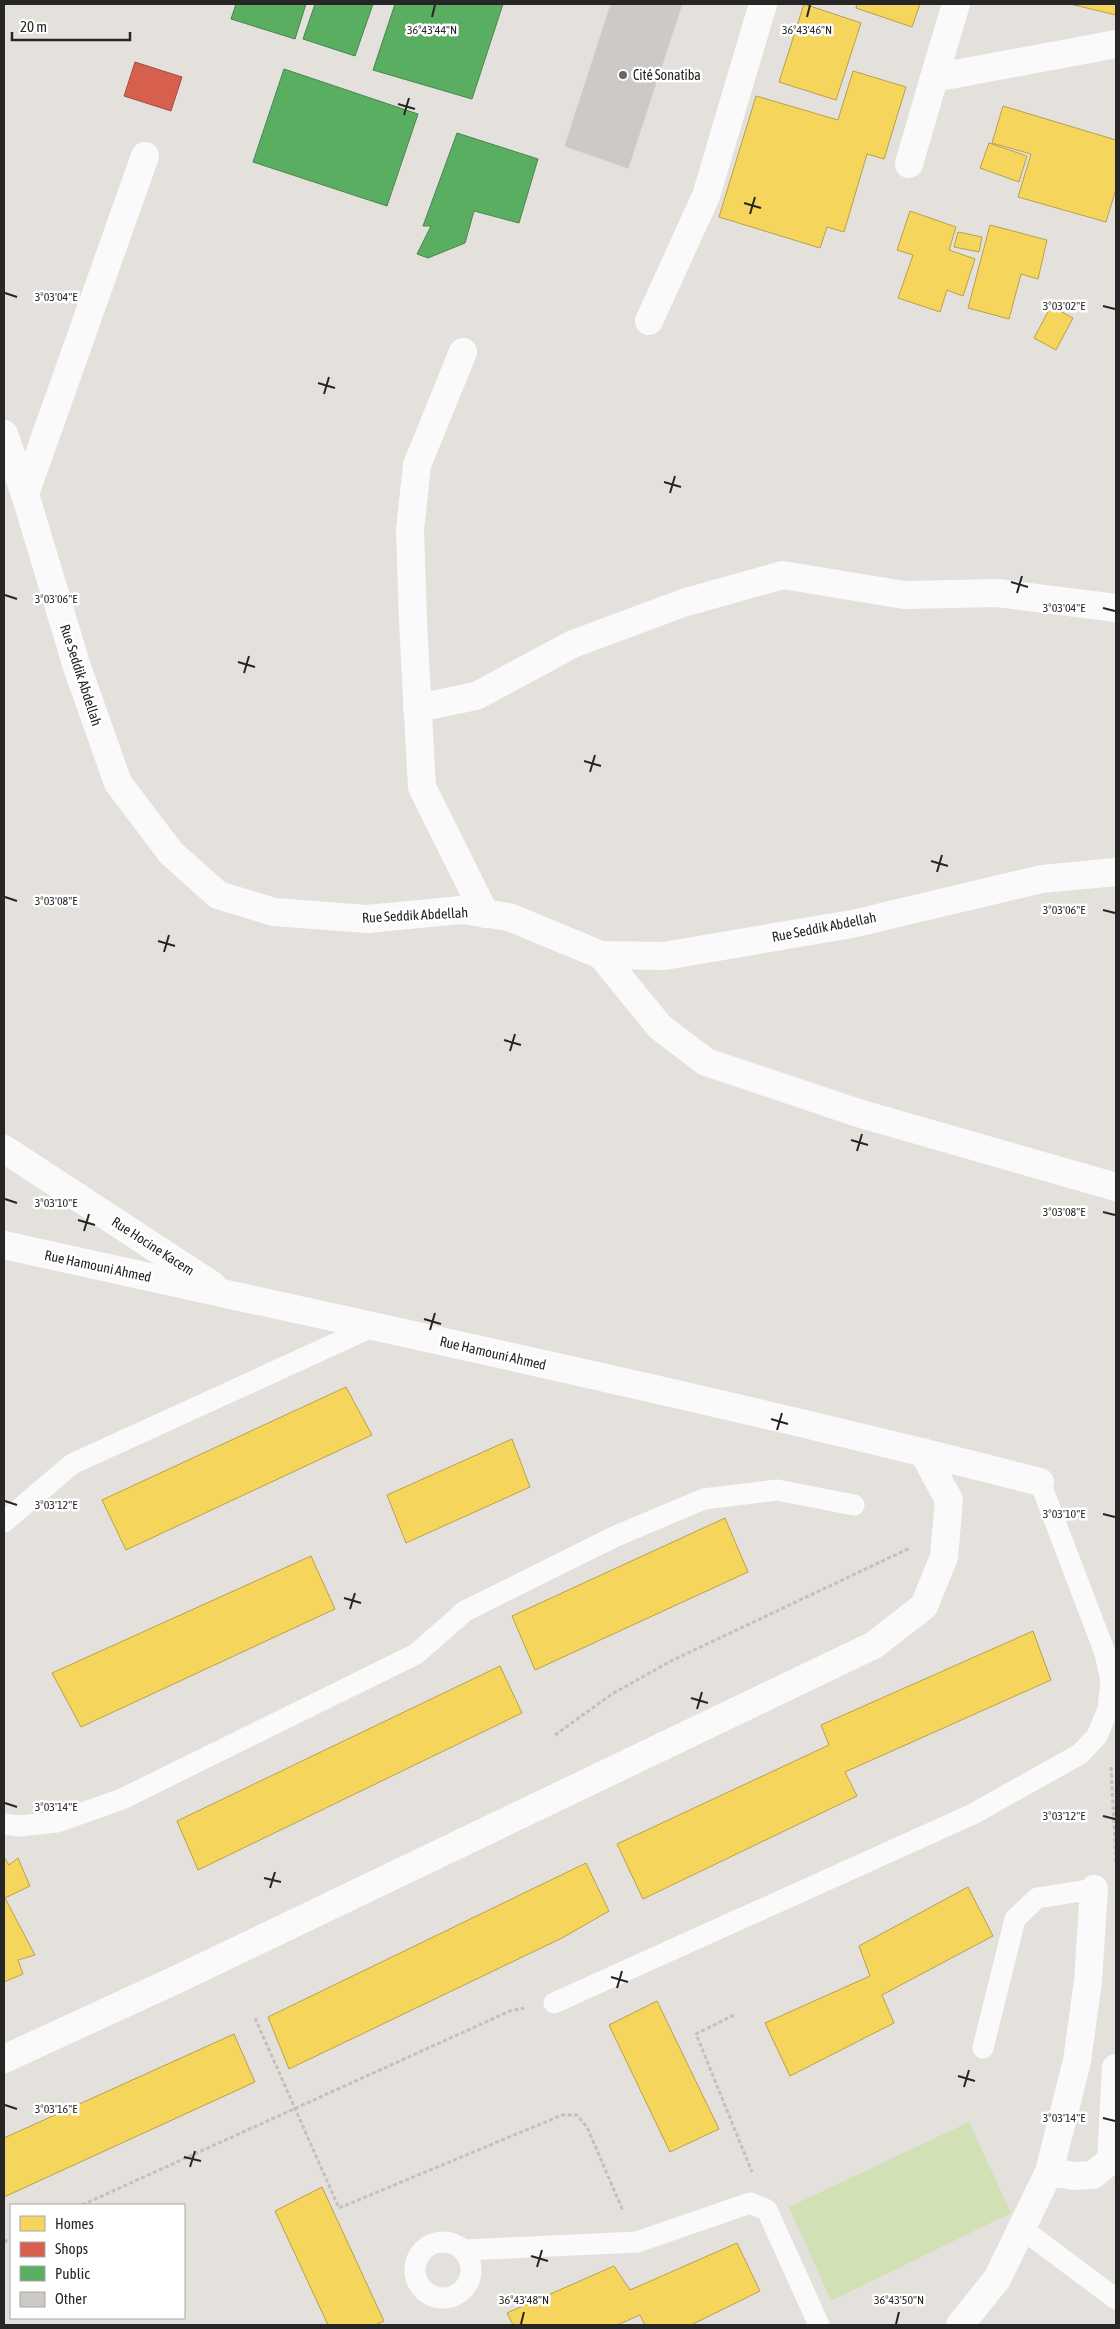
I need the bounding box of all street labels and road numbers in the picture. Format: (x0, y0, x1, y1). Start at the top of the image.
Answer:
street label: Rue Seddik Abdellah (57, 622, 105, 728)
street label: Rue Seddik Abdellah (362, 904, 468, 926)
street label: Rue Seddik Abdellah (770, 909, 878, 945)
street label: Rue Hocine Kacem (109, 1213, 197, 1279)
street label: Rue Hamouni Ahmed (43, 1247, 153, 1285)
street label: Rue Hamouni Ahmed (438, 1333, 548, 1373)

